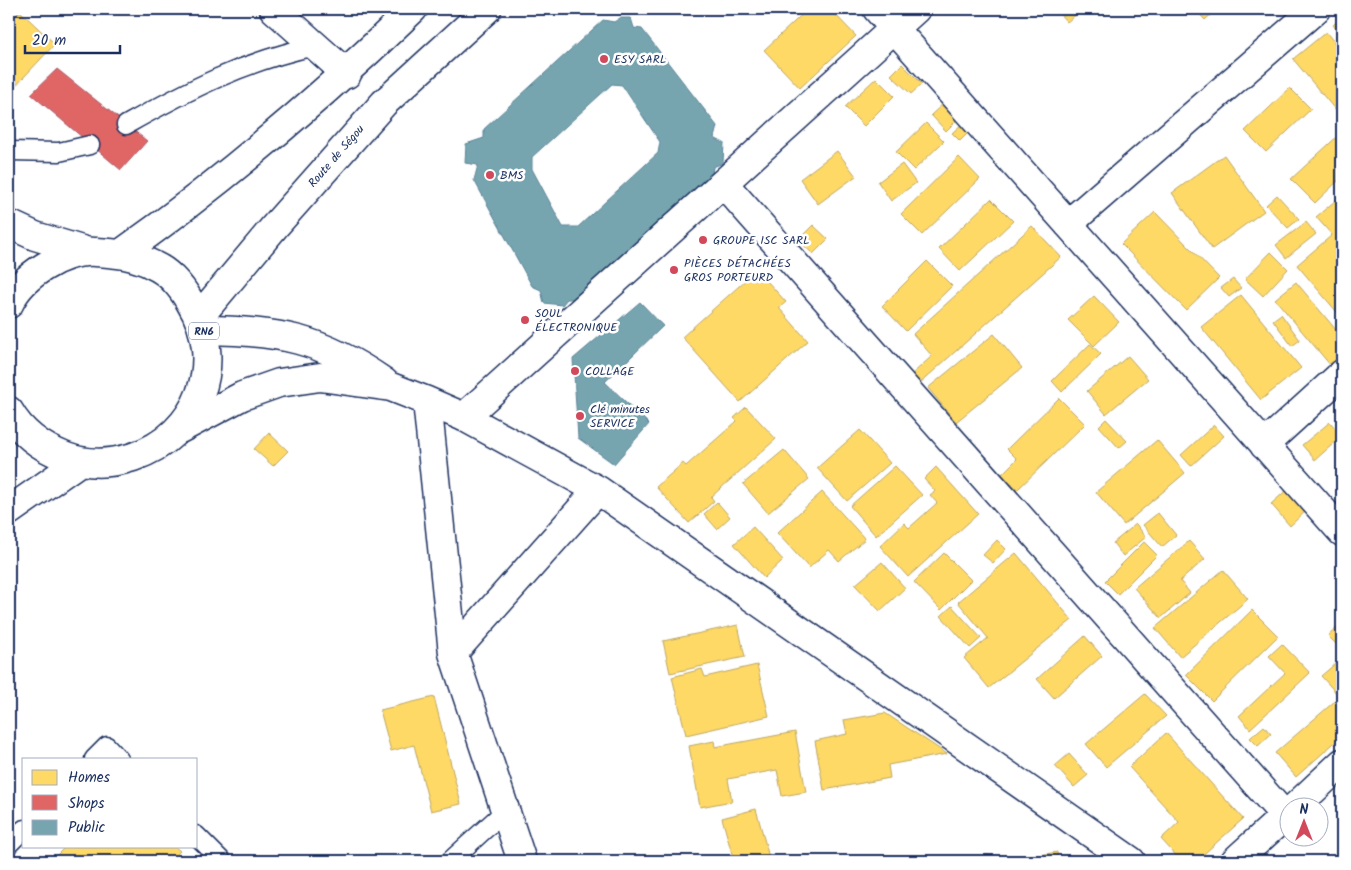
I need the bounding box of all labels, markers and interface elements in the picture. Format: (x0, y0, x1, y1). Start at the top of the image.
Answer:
scale bar (25, 22, 120, 54)
text: 20 m (32, 29, 66, 53)
place label: ESY SARL (614, 50, 666, 69)
marker: ESY SARL (598, 53, 610, 65)
street label: Route de Ségou (304, 121, 369, 192)
place label: BMS (500, 166, 524, 185)
marker: BMS (484, 169, 496, 181)
place label: GROUPE ISC SARL (713, 231, 810, 250)
marker: GROUPE ISC SARL (697, 234, 709, 246)
place label: PIÈCES DÉTACHÉES GROS PORTEURD (684, 254, 791, 287)
marker: PIÈCES DÉTACHÉES GROS PORTEURD (668, 264, 680, 276)
place label: SOUL ÉLECTRONIQUE (535, 304, 618, 337)
marker: SOUL ÉLECTRONIQUE (519, 314, 531, 326)
road number: RN6 (189, 322, 219, 340)
place label: COLLAGE (585, 362, 635, 381)
marker: COLLAGE (569, 365, 581, 377)
place label: Clé minutes SERVICE (590, 400, 650, 433)
marker: Clé minutes SERVICE (574, 410, 586, 422)
legend (22, 758, 198, 848)
text: Homes (68, 766, 111, 790)
text: Shops (68, 792, 105, 816)
north arrow (1278, 798, 1328, 848)
text: N (1300, 799, 1309, 821)
text: Public (68, 816, 105, 840)

